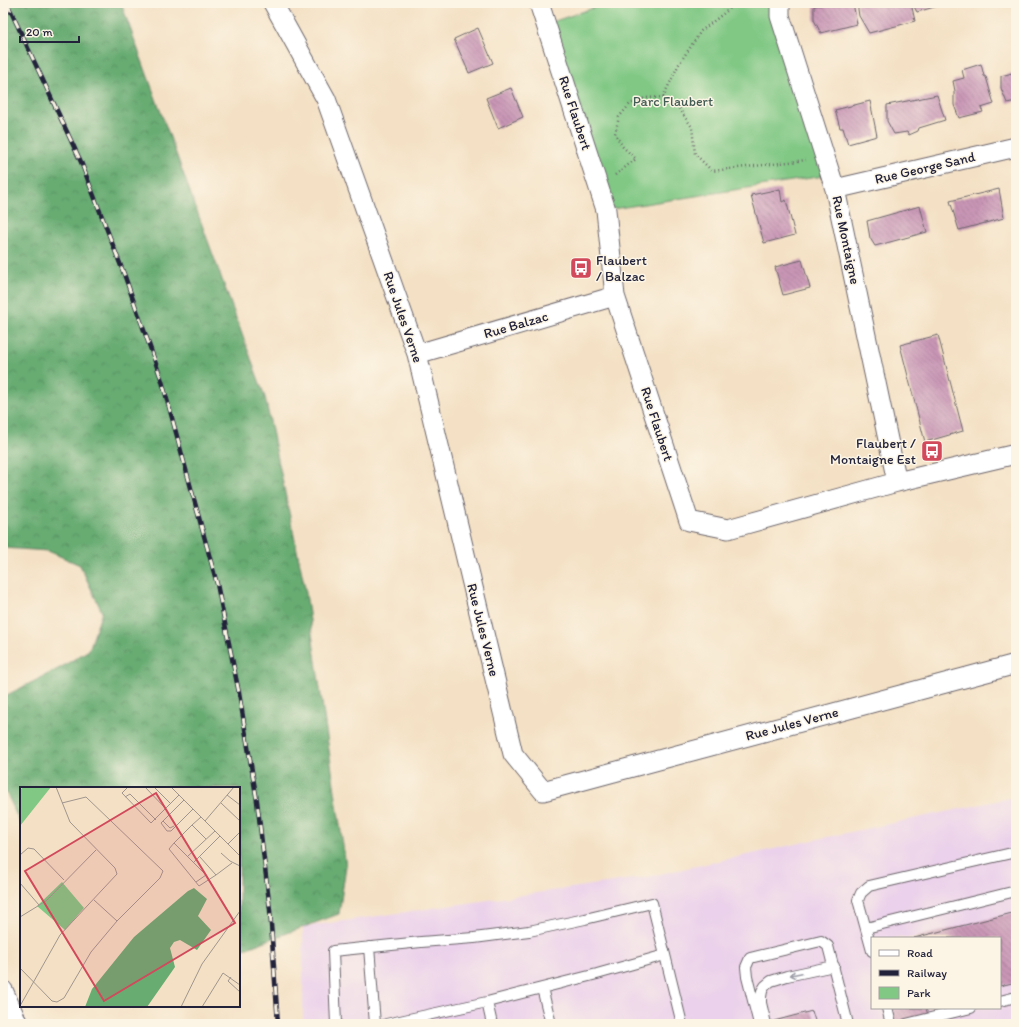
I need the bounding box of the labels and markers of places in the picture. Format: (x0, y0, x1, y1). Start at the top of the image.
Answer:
place label: Flaubert / Balzac (596, 252, 647, 285)
bus stop icon: Flaubert / Balzac (568, 255, 594, 281)
place label: Flaubert / Montaigne Est (830, 435, 916, 468)
bus stop icon: Flaubert / Montaigne Est (919, 438, 945, 464)

